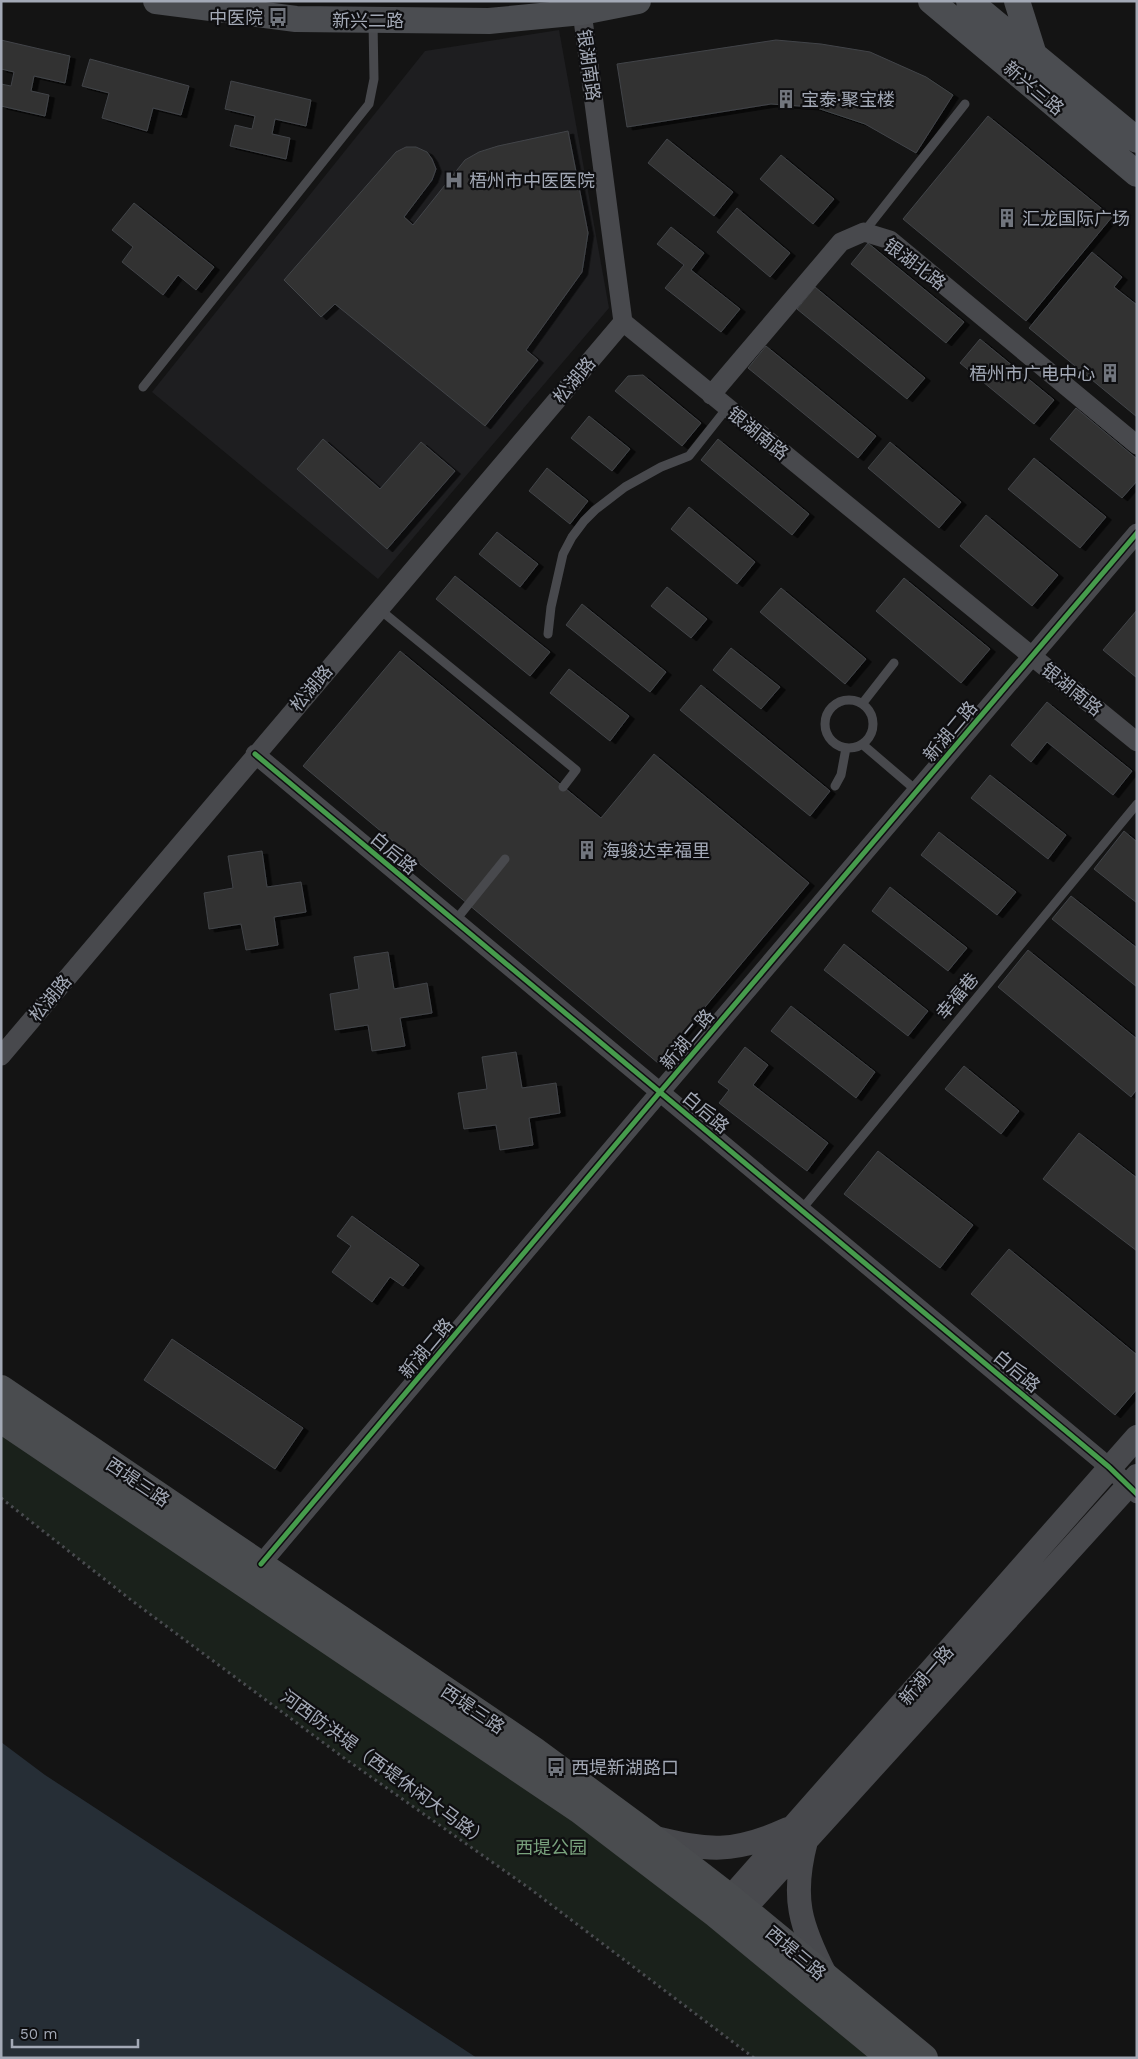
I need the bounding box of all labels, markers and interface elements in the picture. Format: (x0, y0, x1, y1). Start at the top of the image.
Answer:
bus stop icon: 中医院 (267, 6, 289, 28)
place label: 中医院 (209, 7, 263, 28)
street label: 新兴二路 (332, 10, 404, 31)
street label: 银湖南路 (574, 28, 604, 102)
street label: 新兴三路 (1000, 57, 1068, 119)
building icon: 宝泰·聚宝楼 (775, 88, 797, 110)
place label: 宝泰·聚宝楼 (801, 89, 895, 110)
hospital icon: 梧州市中医医院 (443, 169, 465, 191)
place label: 梧州市中医医院 (469, 170, 595, 191)
building icon: 汇龙国际广场 (996, 207, 1018, 229)
place label: 汇龙国际广场 (1022, 208, 1130, 229)
street label: 银湖北路 (880, 234, 950, 294)
street label: 松湖路 (549, 353, 599, 407)
building icon: 梧州市广电中心 (1099, 362, 1121, 384)
place label: 梧州市广电中心 (969, 363, 1095, 384)
street label: 银湖南路 (723, 402, 793, 464)
street label: 银湖南路 (1037, 658, 1107, 720)
street label: 松湖路 (286, 661, 336, 715)
street label: 新湖二路 (919, 697, 981, 765)
street label: 白后路 (367, 828, 421, 878)
building icon: 海骏达幸福里 (576, 839, 598, 861)
place label: 海骏达幸福里 (602, 840, 710, 861)
street label: 幸福巷 (932, 969, 982, 1023)
street label: 松湖路 (25, 971, 75, 1025)
street label: 新湖二路 (656, 1005, 718, 1073)
street label: 白后路 (679, 1087, 733, 1137)
street label: 新湖二路 (395, 1314, 457, 1382)
street label: 白后路 (990, 1346, 1044, 1396)
street label: 西堤三路 (102, 1453, 174, 1511)
street label: 新湖一路 (894, 1641, 958, 1709)
street label: 西堤三路 (437, 1680, 509, 1738)
street label: 河西防洪堤（西堤休闲大马路） (277, 1685, 493, 1851)
bus stop icon: 西堤新湖路口 (545, 1756, 567, 1778)
place label: 西堤新湖路口 (571, 1757, 679, 1778)
park label: 西堤公园 (515, 1837, 587, 1858)
street label: 西堤三路 (762, 1922, 830, 1984)
scale bar (12, 2016, 139, 2048)
text: 50 m (20, 2025, 57, 2043)

